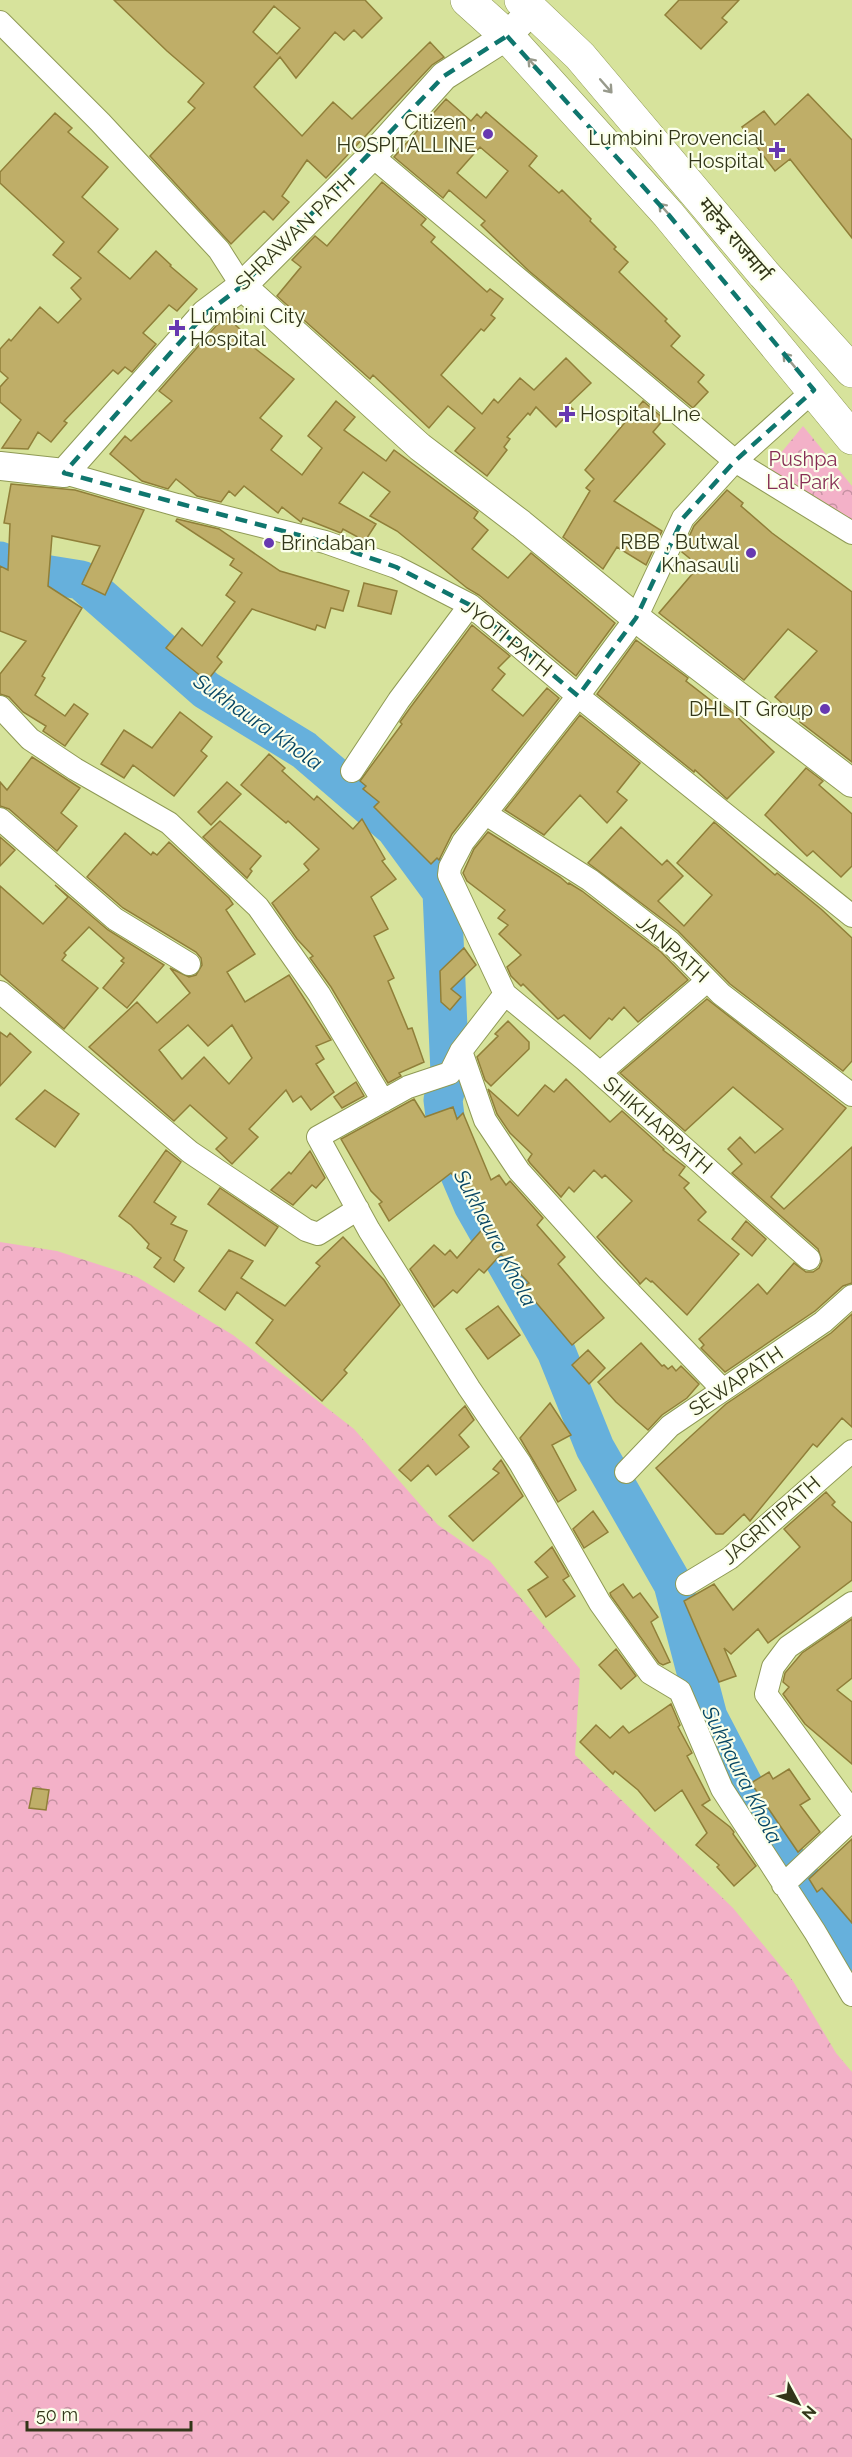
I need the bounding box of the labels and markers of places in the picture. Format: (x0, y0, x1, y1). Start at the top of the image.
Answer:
place label: Citizen , HOSPITALLINE (336, 110, 476, 157)
place label: Lumbini Provencial Hospital (588, 126, 765, 173)
marker: Citizen , HOSPITALLINE (481, 127, 495, 141)
marker: Lumbini Provencial Hospital (768, 141, 786, 159)
place label: Lumbini City Hospital (190, 304, 305, 351)
marker: Lumbini City Hospital (168, 319, 186, 337)
place label: Hospital LIne (580, 402, 701, 426)
marker: Hospital LIne (558, 405, 576, 423)
place label: RBB , Butwal Khasauli (620, 530, 740, 577)
place label: Brindaban (281, 531, 376, 555)
marker: Brindaban (262, 536, 276, 550)
marker: RBB , Butwal Khasauli (744, 546, 758, 560)
place label: DHL IT Group (689, 697, 813, 721)
marker: DHL IT Group (818, 702, 832, 716)

